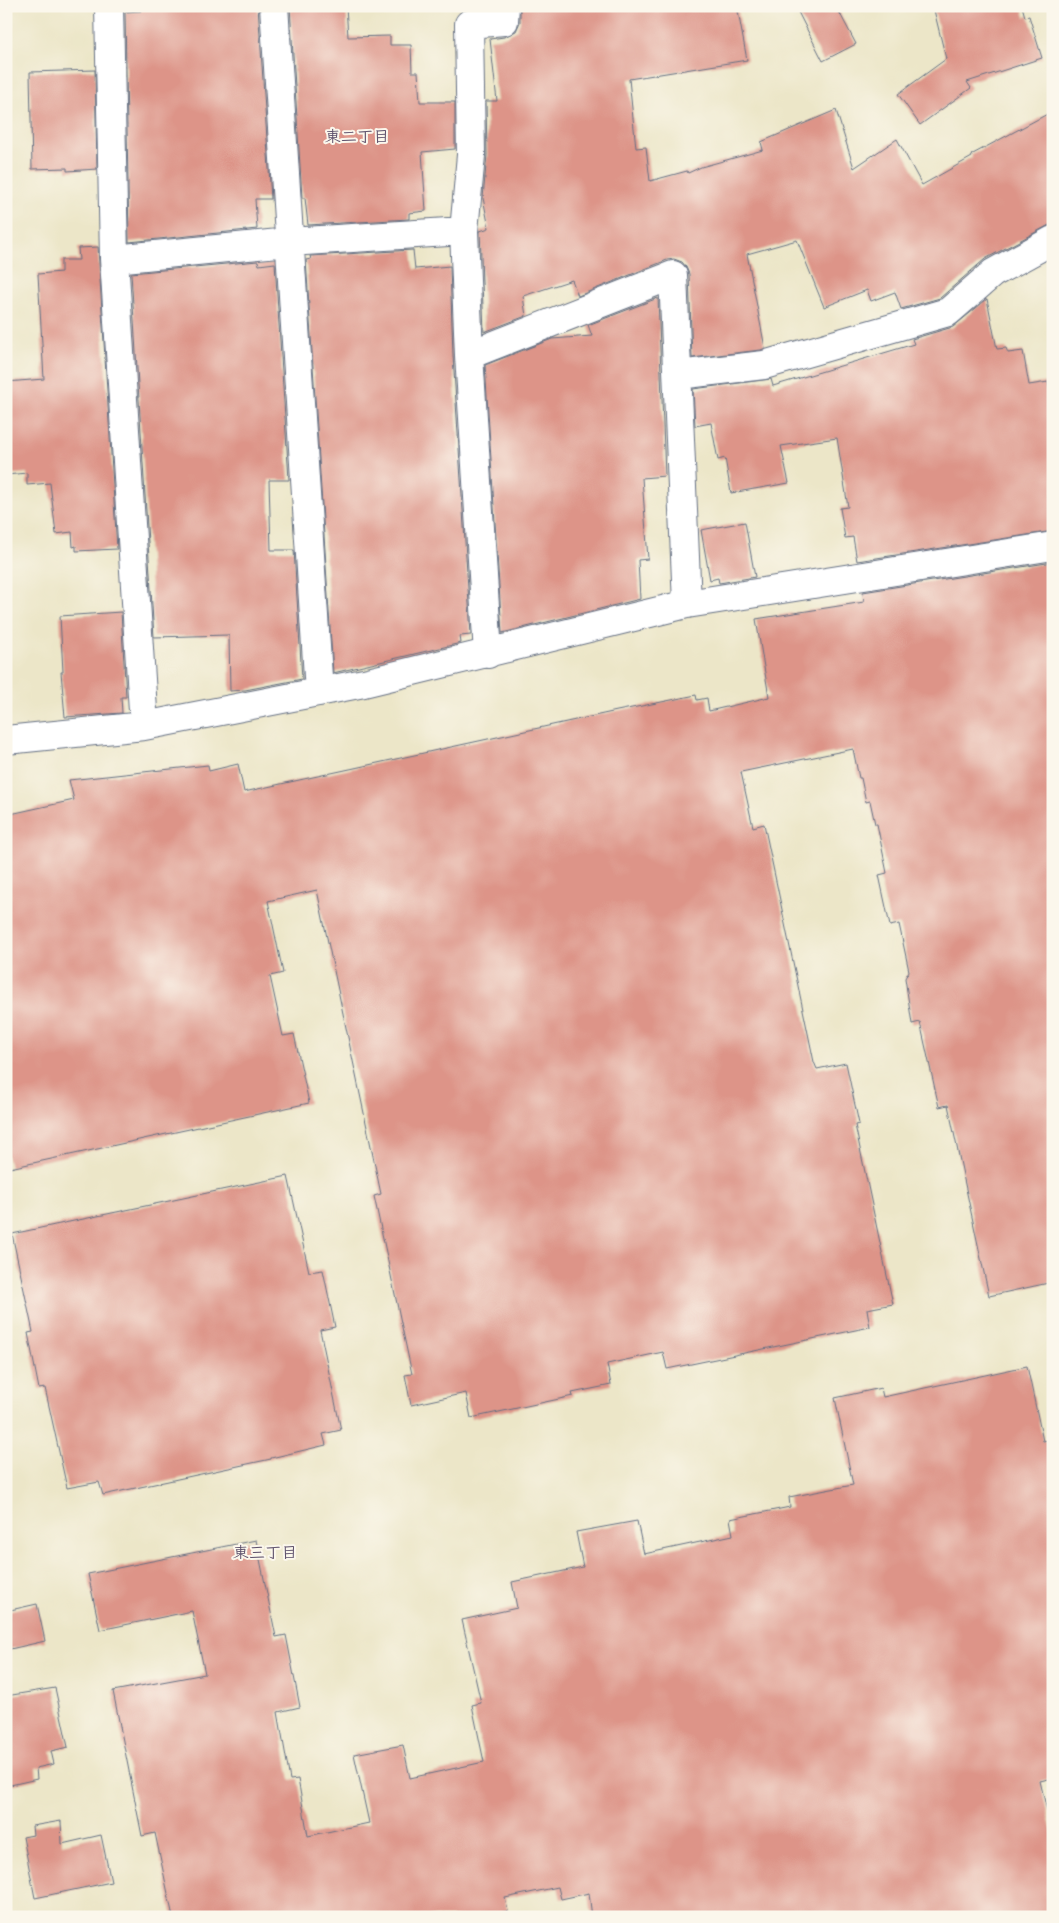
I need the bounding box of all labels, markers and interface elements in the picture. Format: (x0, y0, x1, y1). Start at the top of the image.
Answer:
district label: 東二丁目 (325, 127, 389, 150)
district label: 東三丁目 (233, 1543, 297, 1566)

